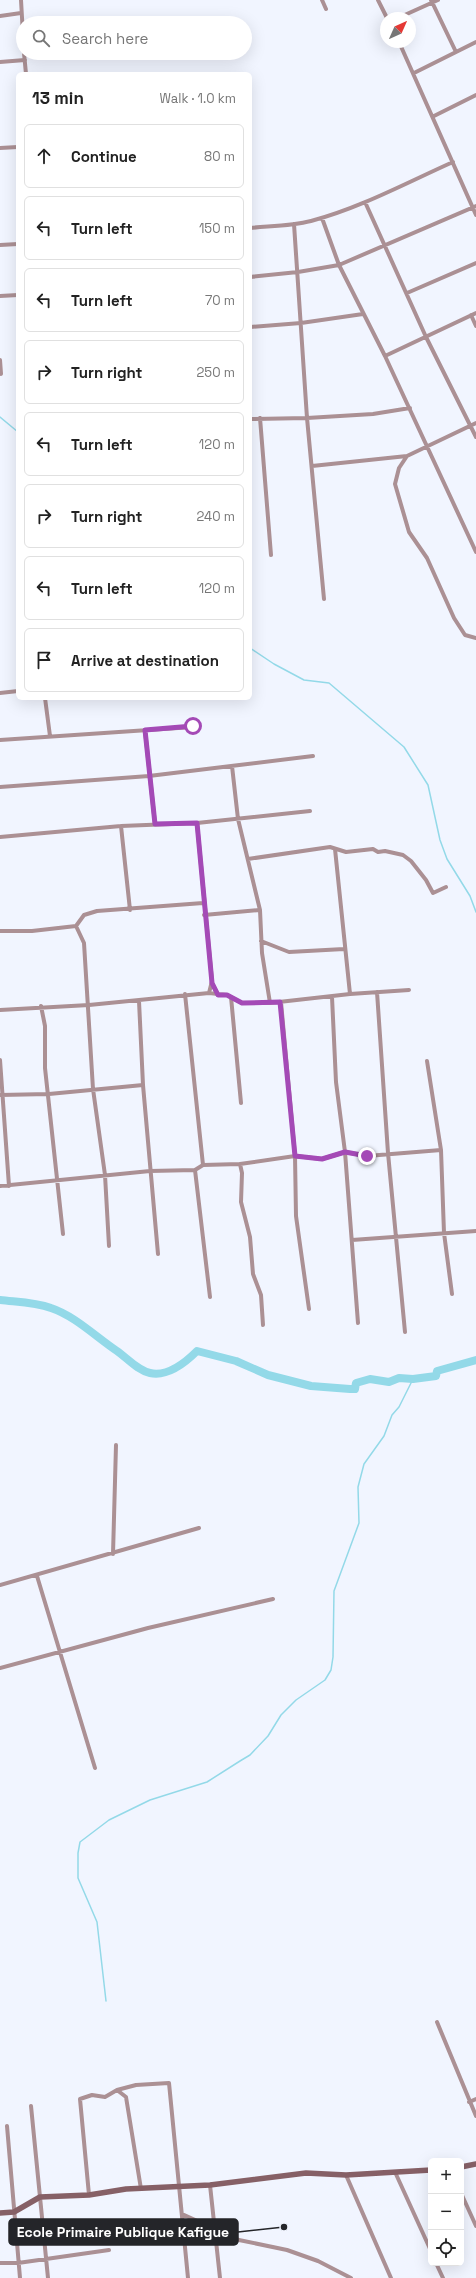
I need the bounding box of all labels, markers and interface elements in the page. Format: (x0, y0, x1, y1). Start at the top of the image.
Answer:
north arrow (380, 12, 416, 48)
search box (16, 16, 252, 60)
icon: search (30, 27, 52, 49)
text: Search here (62, 29, 148, 48)
text: 13 min (32, 87, 84, 109)
text: Walk · 1.0 km (160, 90, 236, 107)
icon: ahead (33, 145, 55, 167)
text: Continue (71, 147, 137, 166)
text: 80 m (204, 148, 235, 165)
icon: left (33, 217, 55, 239)
text: Turn left (71, 219, 133, 238)
text: 150 m (199, 220, 235, 237)
icon: left (33, 289, 55, 311)
text: Turn left (71, 291, 133, 310)
text: 70 m (205, 292, 235, 309)
icon: right (33, 361, 55, 383)
text: Turn right (71, 363, 142, 382)
text: 250 m (197, 364, 235, 381)
icon: left (33, 433, 55, 455)
text: Turn left (71, 435, 133, 454)
text: 120 m (199, 436, 235, 453)
icon: right (33, 505, 55, 527)
text: Turn right (71, 507, 142, 526)
text: 240 m (197, 508, 235, 525)
icon: left (33, 577, 55, 599)
text: Turn left (71, 579, 133, 598)
text: 120 m (199, 580, 235, 597)
icon: arrive (33, 649, 55, 671)
text: Arrive at destination (71, 651, 219, 670)
route start (184, 717, 202, 735)
route end (358, 1147, 376, 1165)
map controls (428, 2158, 464, 2266)
button: + (428, 2158, 464, 2194)
button: − (428, 2194, 464, 2230)
callout: Ecole Primaire Publique Kafigue (9, 2219, 238, 2245)
text: Ecole Primaire Publique Kafigue (17, 2223, 229, 2241)
button: locate (428, 2230, 464, 2266)

